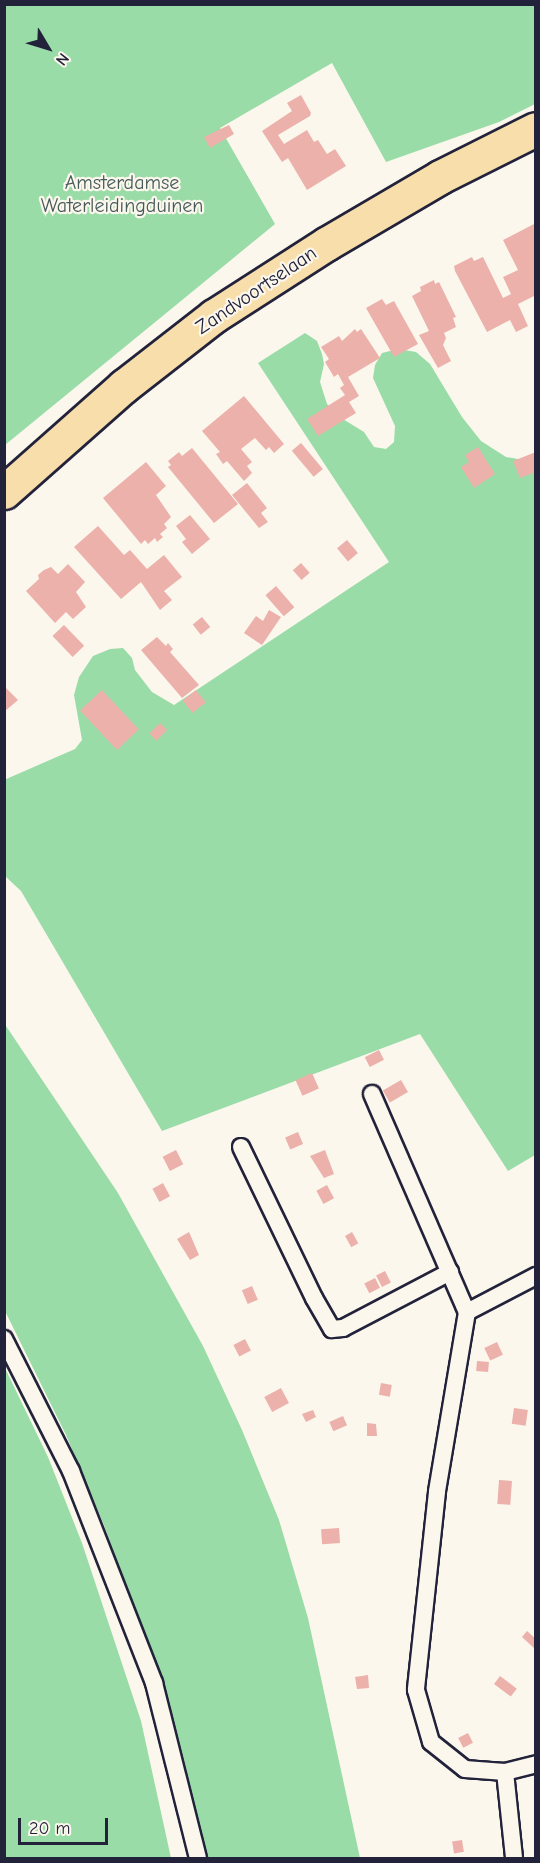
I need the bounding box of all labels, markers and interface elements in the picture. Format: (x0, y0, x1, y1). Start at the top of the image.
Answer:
north arrow (18, 18, 78, 78)
text: N (52, 49, 72, 69)
park label: Amsterdamse Waterleidingduinen (41, 171, 203, 218)
street label: Zandvoortselaan (191, 241, 321, 339)
scale bar (21, 1806, 111, 1844)
text: 20 m (29, 1818, 70, 1839)

